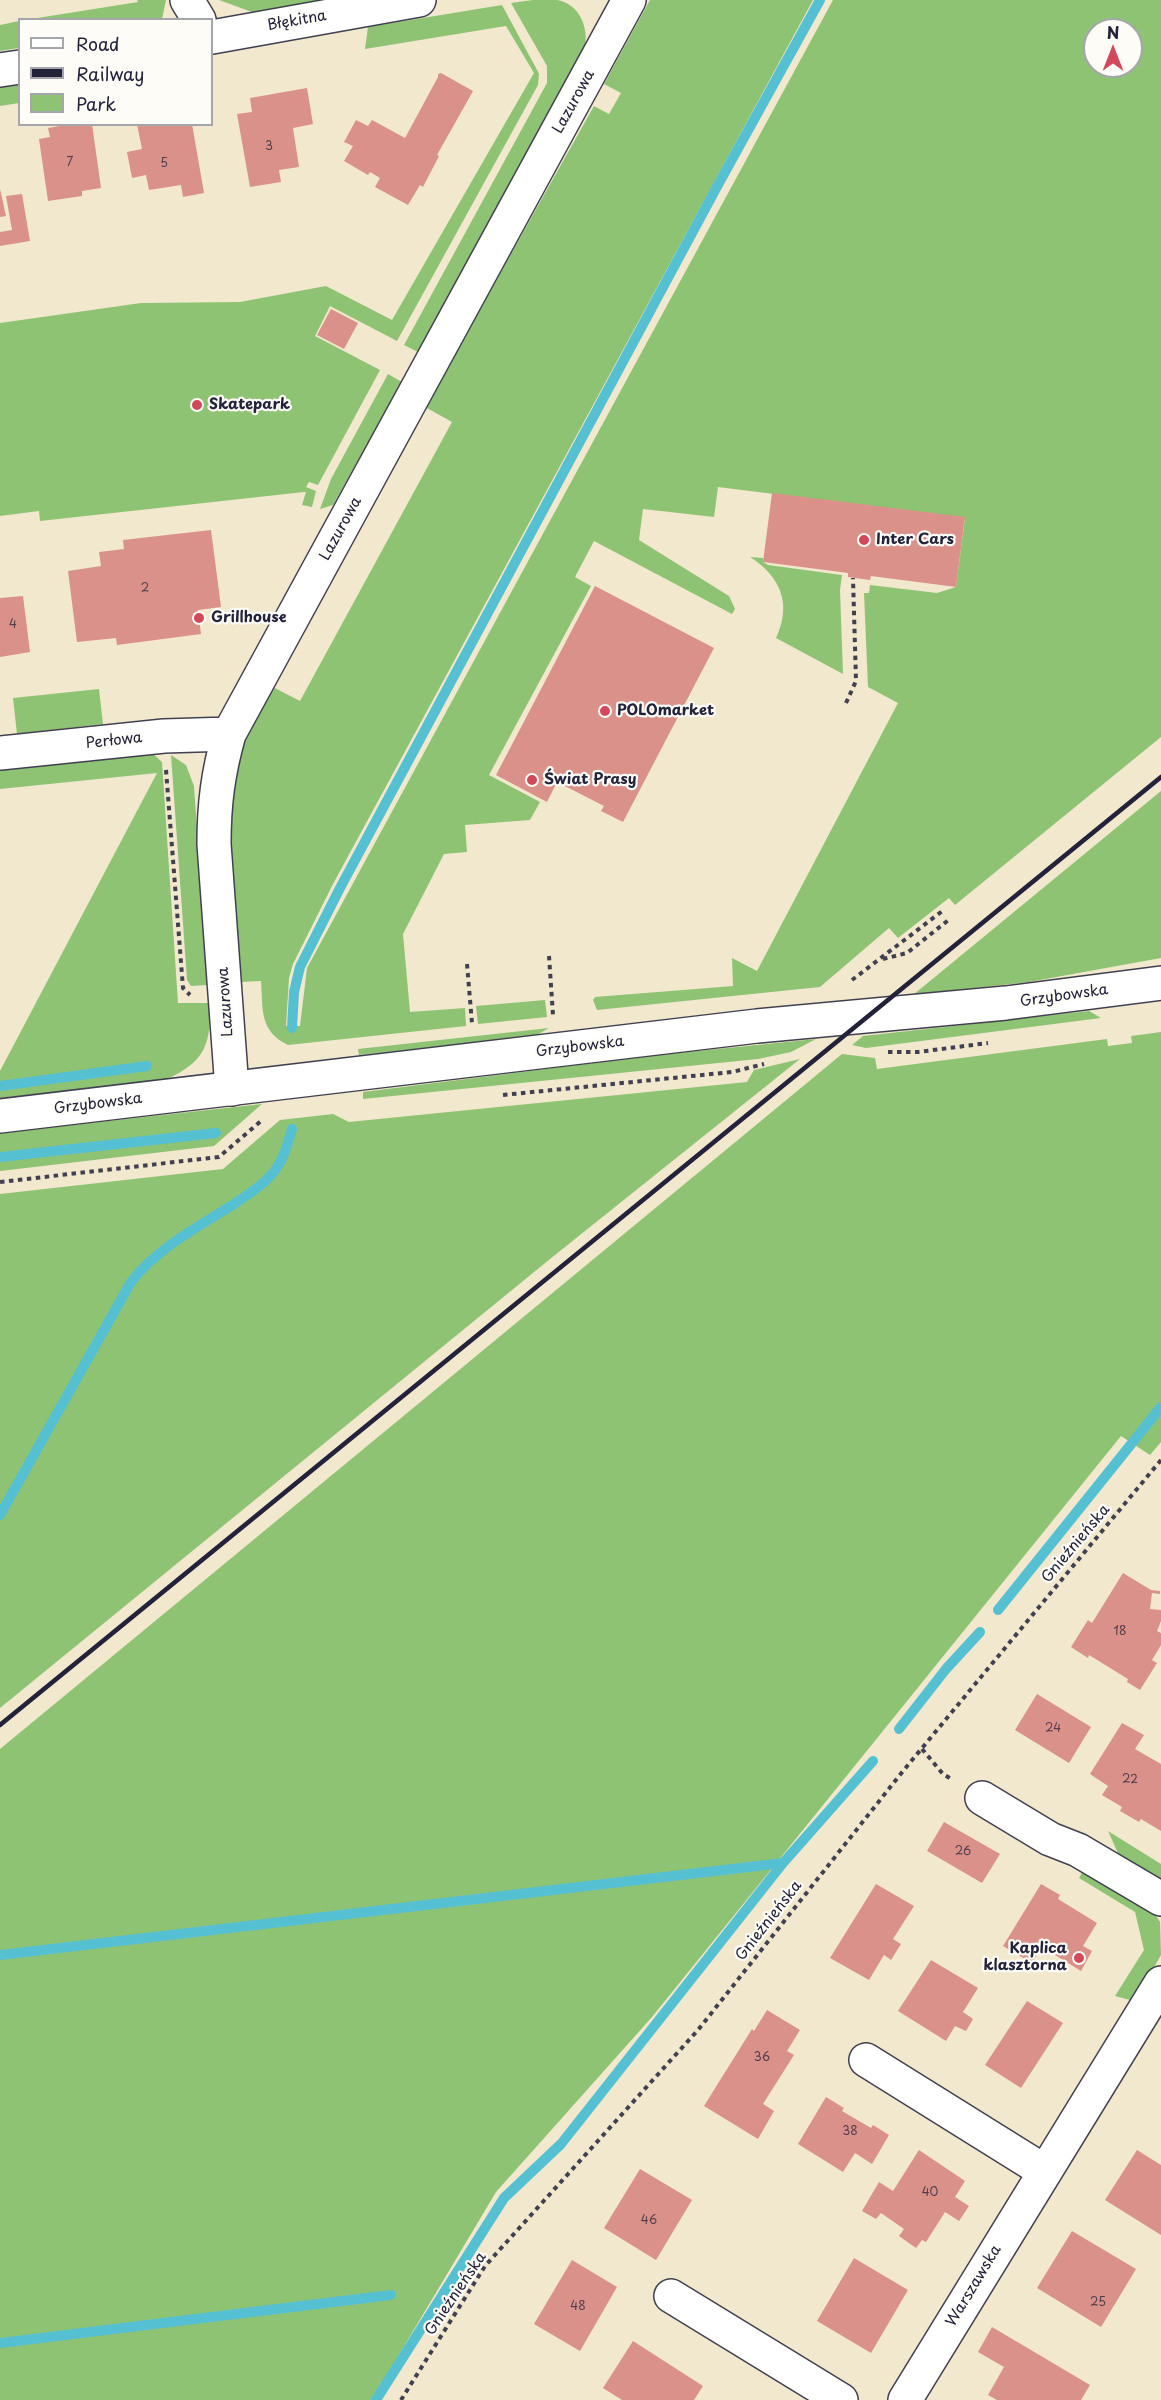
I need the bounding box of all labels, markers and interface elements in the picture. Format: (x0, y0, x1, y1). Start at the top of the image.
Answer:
street label: Błękitna (266, 7, 328, 35)
legend (18, 18, 213, 126)
north arrow (1083, 18, 1143, 78)
text: N (1107, 20, 1119, 44)
text: Road (76, 30, 120, 57)
text: Railway (76, 60, 144, 87)
street label: Lazurowa (549, 67, 599, 137)
text: Park (76, 90, 116, 117)
house number: 3 (265, 140, 273, 154)
house number: 7 (67, 156, 73, 170)
house number: 5 (160, 157, 168, 171)
place label: Skatepark (209, 396, 290, 414)
marker: Skatepark (190, 398, 204, 412)
street label: Lazurowa (316, 494, 366, 564)
place label: Inter Cars (876, 531, 954, 549)
marker: Inter Cars (857, 533, 871, 547)
house number: 2 (141, 582, 149, 596)
place label: Grillhouse (211, 609, 287, 627)
marker: Grillhouse (192, 611, 206, 625)
house number: 4 (9, 618, 17, 632)
place label: POLOmarket (617, 702, 714, 720)
marker: POLOmarket (598, 704, 612, 718)
street label: Perłowa (85, 729, 143, 753)
place label: Świat Prasy (544, 771, 637, 789)
marker: Świat Prasy (525, 773, 539, 787)
street label: Lazurowa (215, 967, 237, 1037)
street label: Grzybowska (1019, 981, 1109, 1011)
street label: Grzybowska (535, 1033, 625, 1061)
street label: Grzybowska (53, 1090, 143, 1118)
street label: Gnieźnieńska (1038, 1501, 1114, 1587)
house number: 18 (1114, 1625, 1126, 1639)
house number: 24 (1045, 1722, 1061, 1736)
house number: 22 (1122, 1773, 1138, 1787)
house number: 26 (955, 1845, 971, 1859)
street label: Gnieźnieńska (732, 1877, 806, 1965)
place label: Kaplica klasztorna (984, 1940, 1067, 1975)
marker: Kaplica klasztorna (1072, 1951, 1086, 1965)
house number: 36 (754, 2051, 770, 2065)
house number: 38 (842, 2125, 858, 2139)
house number: 40 (922, 2186, 938, 2200)
house number: 46 (641, 2214, 657, 2228)
street label: Warszawska (943, 2242, 1005, 2330)
street label: Gnieźnieńska (422, 2249, 490, 2339)
house number: 25 (1090, 2296, 1106, 2310)
house number: 48 (570, 2300, 586, 2314)

